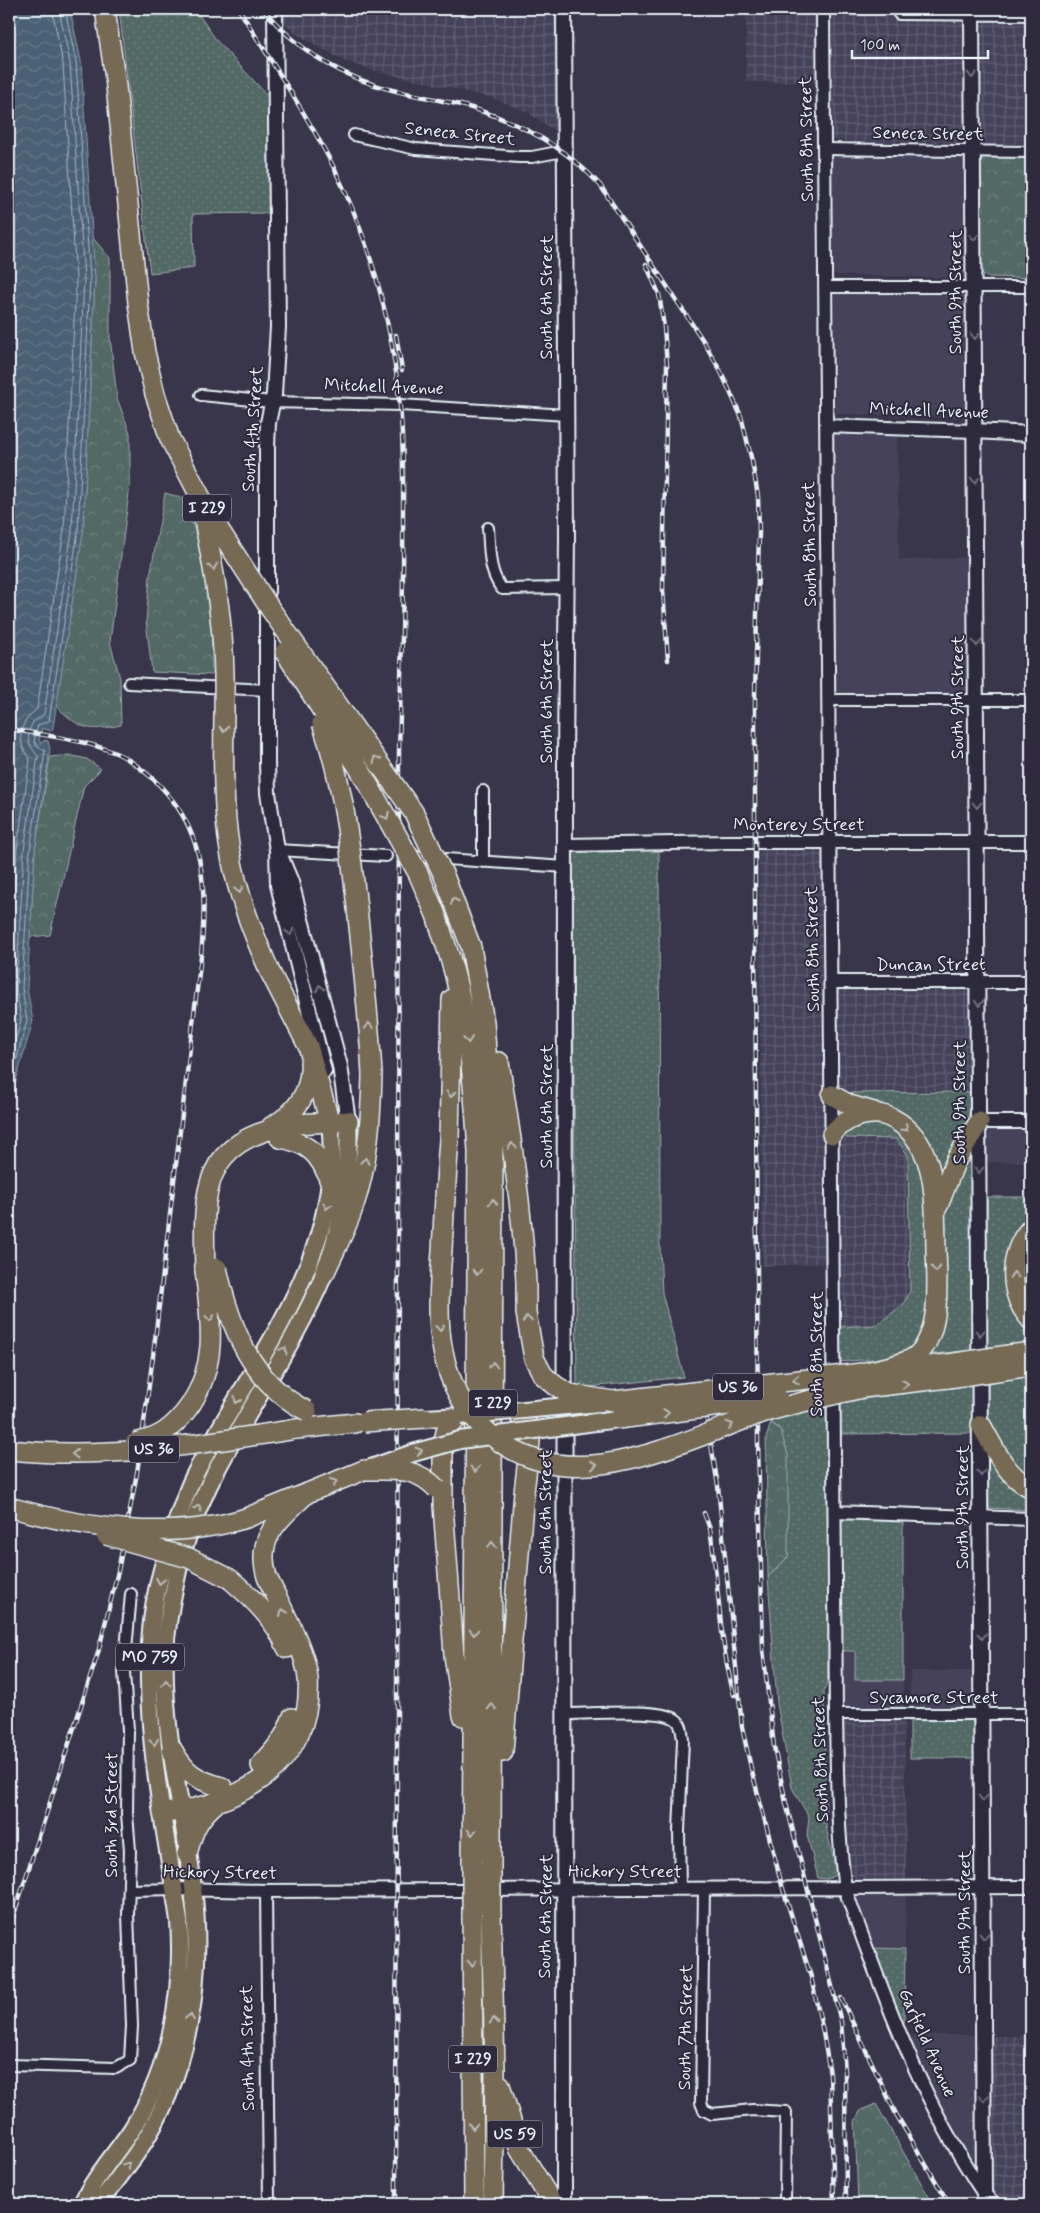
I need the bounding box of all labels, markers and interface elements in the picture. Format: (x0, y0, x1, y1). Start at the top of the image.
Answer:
scale bar (852, 28, 989, 60)
text: 100 m (860, 36, 900, 56)
one-way arrow (967, 72, 977, 79)
street label: South 8th Street (794, 76, 820, 202)
street label: Seneca Street (403, 116, 517, 152)
street label: Seneca Street (872, 121, 984, 147)
street label: South 9th Street (944, 229, 968, 354)
street label: South 6th Street (535, 234, 559, 359)
one-way arrow (969, 234, 979, 242)
one-way arrow (970, 332, 980, 340)
street label: South 4th Street (237, 365, 269, 493)
street label: Mitchell Avenue (324, 373, 444, 401)
street label: Mitchell Avenue (869, 397, 989, 425)
one-way arrow (970, 476, 980, 484)
street label: South 8th Street (797, 481, 823, 607)
road number: I 229 (183, 494, 231, 522)
one-way arrow (207, 563, 218, 572)
street label: South 9th Street (946, 634, 970, 759)
street label: South 6th Street (535, 638, 559, 763)
one-way arrow (971, 639, 982, 647)
one-way arrow (219, 725, 230, 733)
one-way arrow (373, 756, 382, 765)
one-way arrow (972, 802, 982, 809)
one-way arrow (379, 810, 389, 819)
street label: Monterey Street (733, 813, 865, 837)
one-way arrow (233, 886, 244, 895)
street label: South 8th Street (800, 886, 826, 1012)
one-way arrow (450, 897, 461, 906)
one-way arrow (284, 928, 295, 937)
street label: Duncan Street (876, 953, 986, 977)
one-way arrow (315, 984, 326, 993)
one-way arrow (974, 999, 984, 1007)
one-way arrow (364, 1021, 375, 1029)
one-way arrow (462, 1036, 473, 1044)
street label: South 9th Street (948, 1039, 972, 1164)
street label: South 6th Street (535, 1043, 559, 1168)
one-way arrow (445, 1091, 456, 1099)
one-way arrow (899, 1123, 908, 1131)
one-way arrow (508, 1142, 518, 1150)
one-way arrow (359, 1157, 369, 1166)
one-way arrow (974, 1167, 984, 1175)
one-way arrow (488, 1198, 498, 1206)
one-way arrow (322, 1201, 333, 1210)
one-way arrow (931, 1265, 942, 1273)
one-way arrow (472, 1268, 482, 1276)
one-way arrow (1009, 1271, 1019, 1279)
street label: South 8th Street (805, 1291, 829, 1417)
one-way arrow (204, 1315, 215, 1323)
one-way arrow (522, 1315, 533, 1323)
one-way arrow (434, 1325, 445, 1333)
one-way arrow (975, 1329, 986, 1337)
one-way arrow (278, 1346, 288, 1355)
one-way arrow (488, 1360, 498, 1368)
road number: US 36 (713, 1374, 763, 1400)
one-way arrow (792, 1374, 800, 1385)
one-way arrow (901, 1379, 909, 1390)
road number: I 229 (469, 1390, 517, 1416)
one-way arrow (233, 1394, 243, 1403)
one-way arrow (663, 1408, 671, 1419)
one-way arrow (725, 1421, 733, 1431)
road number: US 36 (129, 1436, 179, 1462)
street label: South 9th Street (951, 1444, 975, 1569)
one-way arrow (415, 1446, 423, 1456)
one-way arrow (71, 1449, 79, 1459)
street label: South 6th Street (534, 1449, 558, 1574)
one-way arrow (591, 1460, 599, 1471)
one-way arrow (470, 1466, 480, 1474)
one-way arrow (976, 1470, 986, 1478)
one-way arrow (329, 1478, 338, 1489)
one-way arrow (192, 1504, 202, 1512)
one-way arrow (487, 1540, 497, 1548)
one-way arrow (155, 1576, 165, 1585)
one-way arrow (279, 1608, 289, 1617)
one-way arrow (469, 1628, 479, 1636)
one-way arrow (977, 1632, 987, 1640)
road number: MO 759 (116, 1644, 184, 1670)
one-way arrow (161, 1679, 171, 1687)
street label: Sycamore Street (869, 1686, 999, 1710)
street label: South 8th Street (807, 1695, 835, 1822)
one-way arrow (487, 1703, 497, 1710)
one-way arrow (148, 1738, 158, 1747)
street label: South 3rd Street (100, 1752, 124, 1878)
one-way arrow (978, 1795, 988, 1803)
one-way arrow (467, 1829, 477, 1837)
street label: South 9th Street (953, 1849, 977, 1974)
street label: South 6th Street (533, 1853, 559, 1979)
street label: Hickory Street (163, 1860, 277, 1886)
street label: Hickory Street (568, 1860, 682, 1884)
one-way arrow (979, 1932, 989, 1940)
one-way arrow (467, 1960, 477, 1968)
street label: South 7th Street (673, 1963, 699, 2090)
street label: South 4th Street (235, 1984, 261, 2111)
street label: Garfield Avenue (892, 1985, 962, 2101)
one-way arrow (184, 2013, 195, 2022)
one-way arrow (488, 2017, 499, 2025)
road number: I 229 (449, 2046, 497, 2072)
one-way arrow (979, 2095, 989, 2103)
road number: US 59 (488, 2120, 542, 2148)
one-way arrow (468, 2122, 478, 2130)
one-way arrow (122, 2162, 131, 2171)

